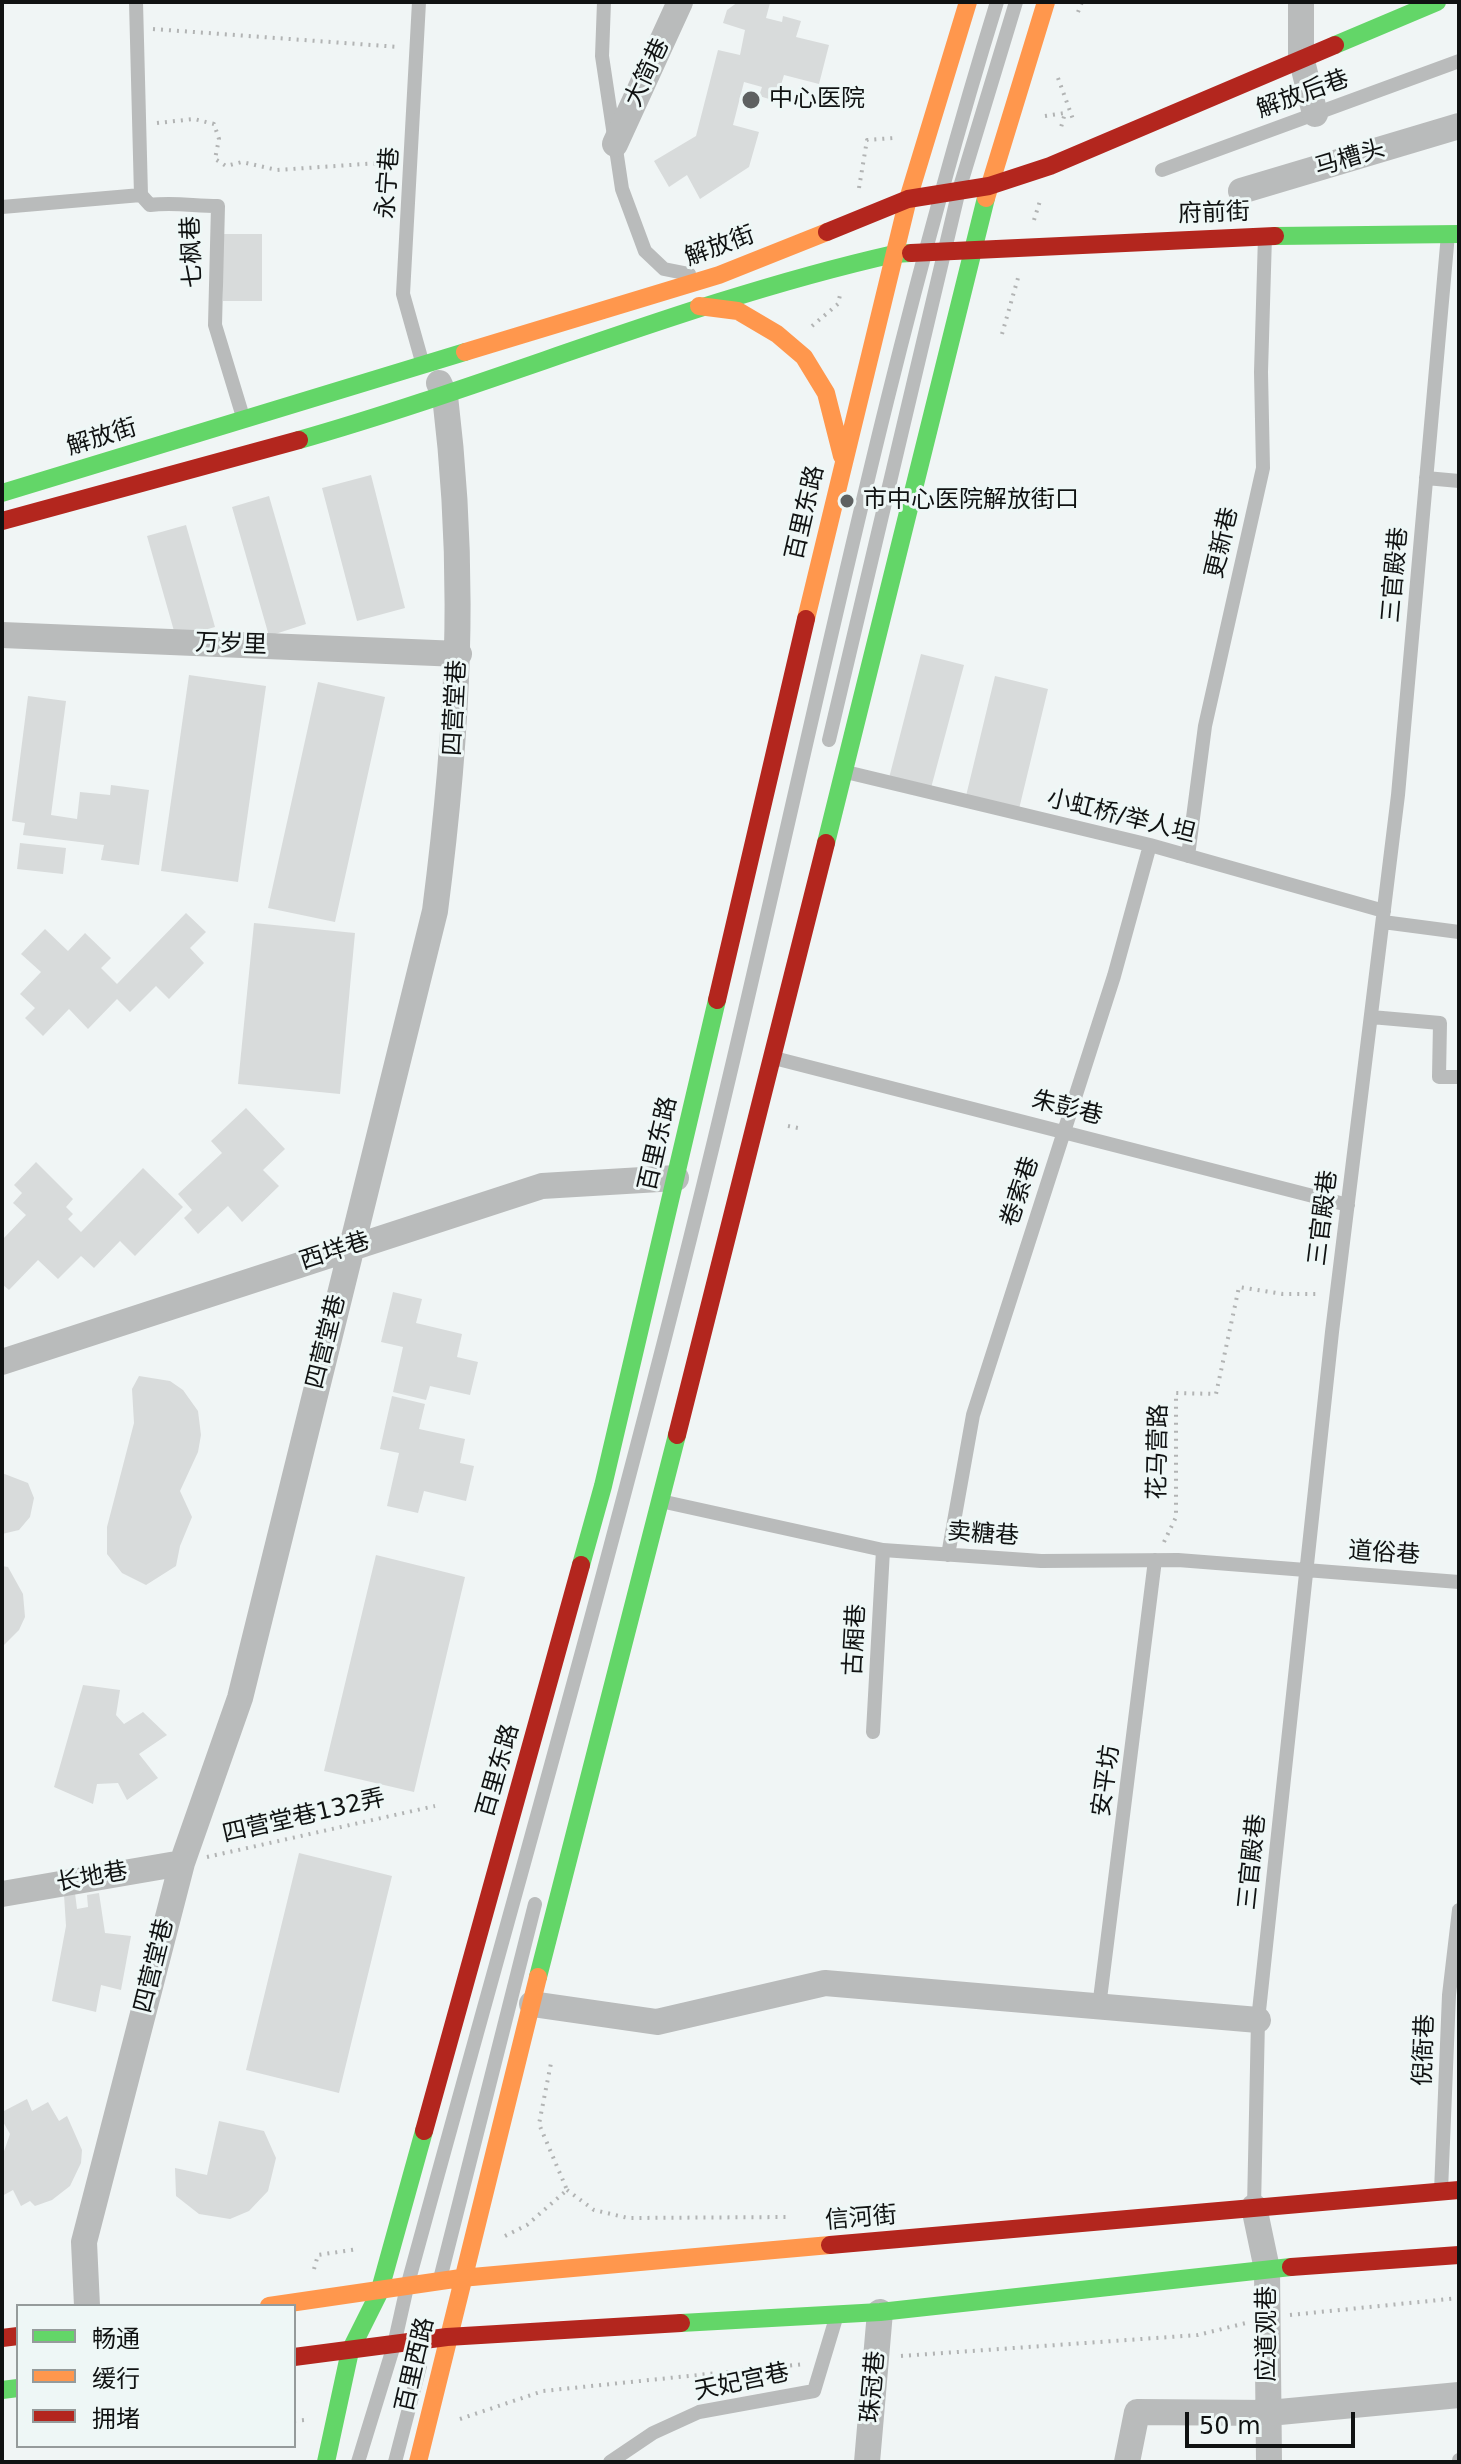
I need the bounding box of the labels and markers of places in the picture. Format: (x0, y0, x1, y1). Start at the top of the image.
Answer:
place label: 中心医院 (769, 86, 865, 114)
marker: 中心医院 (740, 89, 762, 111)
place label: 市中心医院解放街口 (863, 487, 1079, 515)
marker: 市中心医院解放街口 (838, 492, 856, 510)

